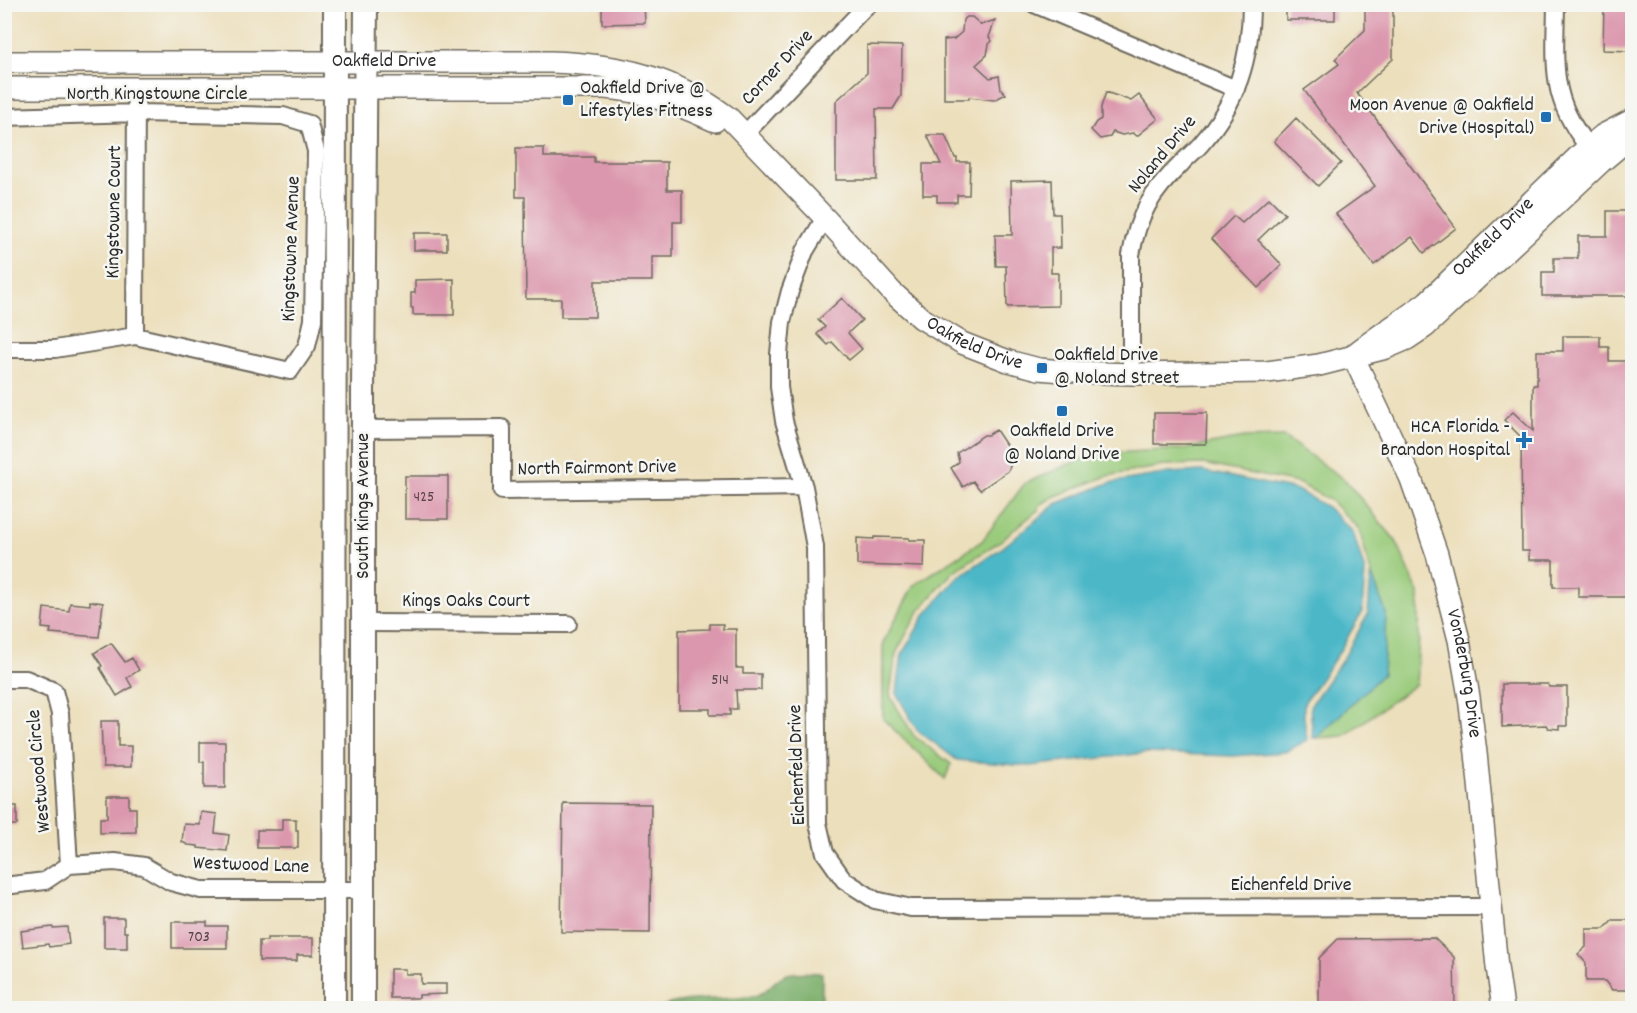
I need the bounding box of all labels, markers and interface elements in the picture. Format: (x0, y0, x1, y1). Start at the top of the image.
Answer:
street label: Corner Drive (735, 24, 821, 112)
street label: Oakfield Drive (332, 48, 436, 76)
place label: Oakfield Drive @ Lifestyles Fitness (580, 75, 713, 126)
street label: North Kingstowne Circle (67, 81, 248, 109)
place label: Moon Avenue @ Oakfield Drive (Hospital) (1350, 92, 1534, 143)
marker: Oakfield Drive @ Lifestyles Fitness (561, 93, 575, 107)
street label: Noland Drive (1122, 110, 1204, 200)
marker: Moon Avenue @ Oakfield Drive (Hospital) (1539, 110, 1553, 124)
street label: Kingstowne Court (100, 145, 130, 279)
street label: Kingstowne Avenue (275, 175, 309, 322)
street label: Oakfield Drive (1446, 191, 1541, 284)
street label: Oakfield Drive (920, 310, 1026, 378)
place label: Oakfield Drive @ Noland Street (1054, 342, 1179, 393)
marker: Oakfield Drive @ Noland Street (1035, 361, 1049, 375)
marker: Oakfield Drive @ Noland Drive (1055, 404, 1069, 418)
place label: HCA Florida - Brandon Hospital (1380, 414, 1510, 465)
place label: Oakfield Drive @ Noland Drive (1004, 418, 1120, 469)
marker: HCA Florida - Brandon Hospital (1515, 431, 1533, 449)
street label: South Kings Avenue (350, 433, 378, 579)
street label: North Fairmont Drive (517, 454, 677, 484)
house number: 425 (413, 486, 435, 509)
street label: Kings Oaks Court (402, 588, 530, 616)
street label: Vonderburg Drive (1438, 606, 1488, 740)
house number: 514 (711, 669, 729, 692)
street label: Eichenfeld Drive (782, 704, 814, 826)
street label: Westwood Circle (21, 708, 59, 834)
street label: Westwood Lane (192, 850, 310, 882)
street label: Eichenfeld Drive (1230, 872, 1352, 900)
house number: 703 (188, 926, 210, 949)

